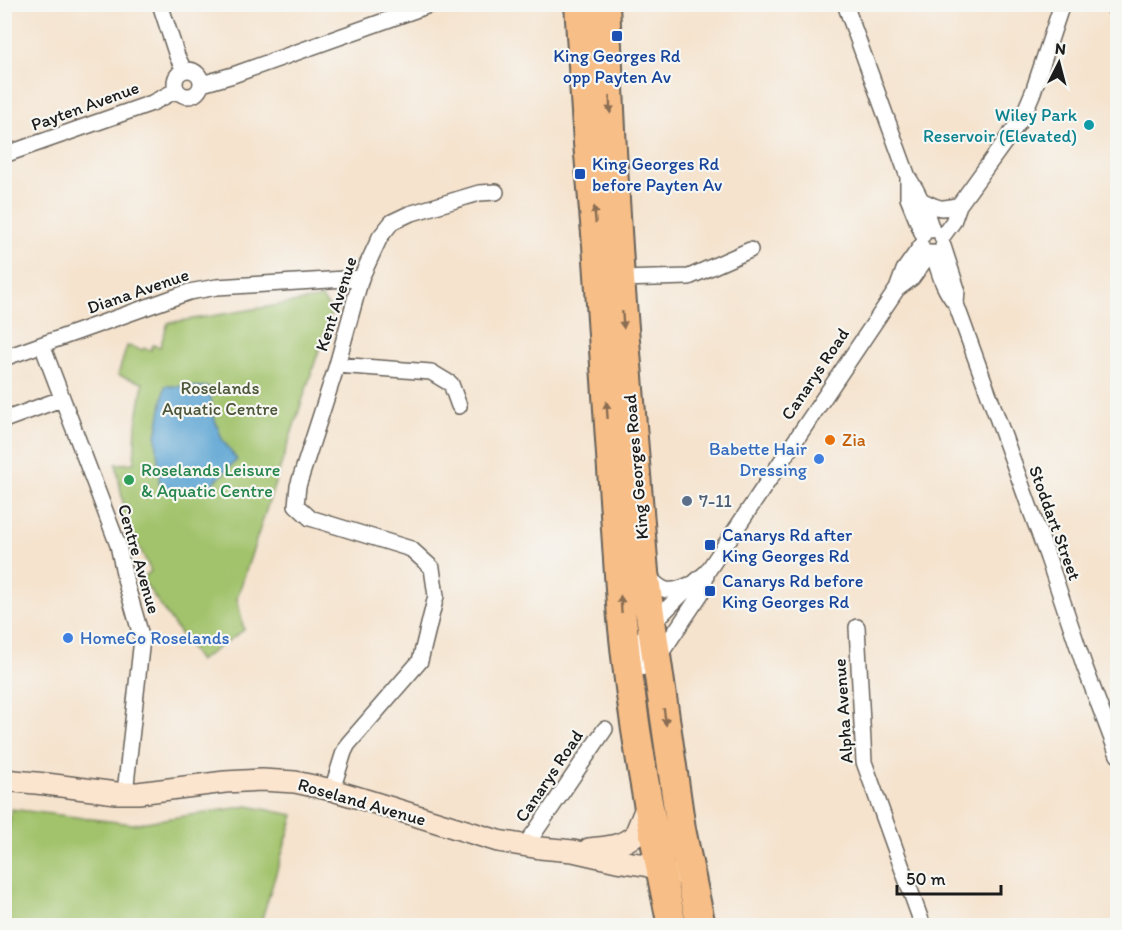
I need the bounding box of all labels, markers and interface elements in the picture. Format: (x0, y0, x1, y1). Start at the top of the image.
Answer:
marker: King Georges Rd opp Payten Av (610, 29, 624, 43)
north arrow (1029, 33, 1089, 93)
text: N (1054, 39, 1067, 59)
place label: King Georges Rd opp Payten Av (553, 45, 681, 88)
street label: Payten Avenue (28, 76, 142, 136)
one-way arrow (605, 95, 614, 114)
place label: Wiley Park Reservoir (Elevated) (923, 104, 1078, 147)
marker: Wiley Park Reservoir (Elevated) (1082, 118, 1096, 132)
place label: King Georges Rd before Payten Av (592, 153, 723, 196)
marker: King Georges Rd before Payten Av (573, 167, 587, 181)
one-way arrow (590, 206, 599, 225)
street label: Kent Avenue (310, 254, 362, 354)
street label: Diana Avenue (84, 263, 192, 319)
one-way arrow (618, 311, 628, 330)
street label: Canarys Road (776, 323, 854, 424)
park label: Roselands Aquatic Centre (162, 377, 278, 420)
street label: King Georges Road (619, 393, 653, 541)
one-way arrow (603, 400, 612, 419)
place label: Zia (842, 429, 866, 451)
marker: Zia (823, 433, 837, 447)
place label: Babette Hair Dressing (709, 438, 808, 481)
marker: Babette Hair Dressing (812, 452, 826, 466)
place label: Roselands Leisure & Aquatic Centre (141, 459, 280, 502)
street label: Stoddart Street (1024, 463, 1086, 583)
marker: Roselands Leisure & Aquatic Centre (122, 473, 136, 487)
place label: 7-11 (699, 490, 732, 512)
marker: 7-11 (680, 494, 694, 508)
street label: Centre Avenue (113, 502, 165, 616)
place label: Canarys Rd after King Georges Rd (722, 524, 853, 567)
marker: Canarys Rd after King Georges Rd (703, 538, 717, 552)
place label: Canarys Rd before King Georges Rd (722, 570, 863, 613)
marker: Canarys Rd before King Georges Rd (703, 584, 717, 598)
one-way arrow (616, 595, 626, 614)
place label: HomeCo Roselands (80, 627, 230, 649)
marker: HomeCo Roselands (61, 631, 75, 645)
street label: Alpha Avenue (828, 658, 858, 764)
one-way arrow (660, 707, 669, 726)
street label: Canarys Road (510, 725, 588, 826)
street label: Roseland Avenue (295, 773, 429, 831)
scale bar (897, 858, 1000, 896)
text: 50 m (906, 868, 946, 890)

